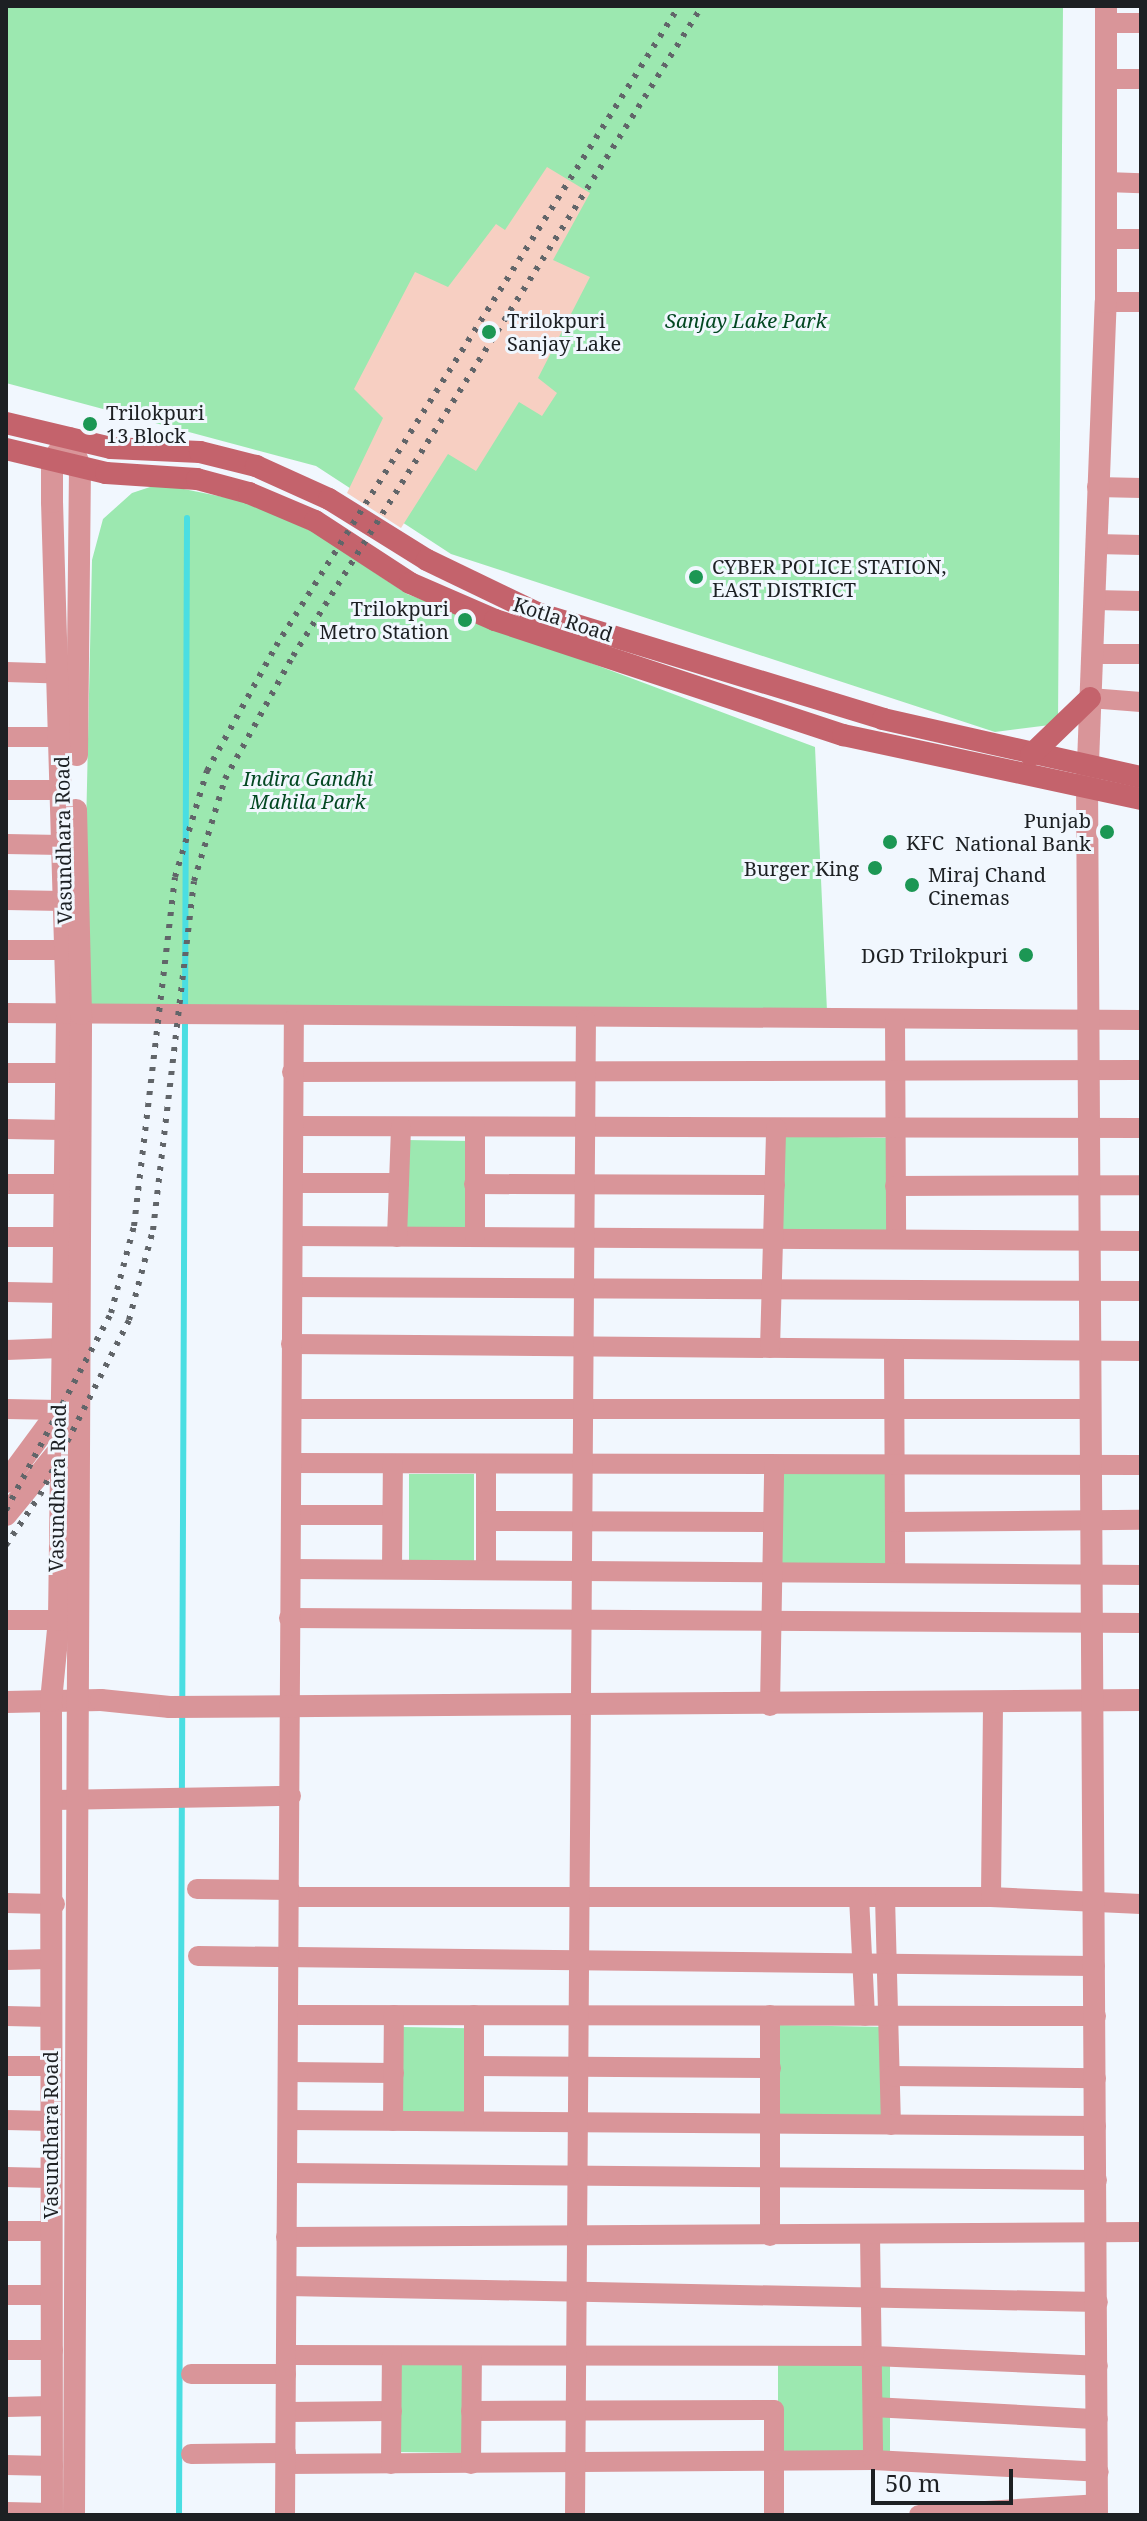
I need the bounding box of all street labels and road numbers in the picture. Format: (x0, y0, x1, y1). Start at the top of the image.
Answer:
street label: Kotla Road (510, 592, 616, 646)
street label: Vasundhara Road (50, 756, 76, 924)
street label: Vasundhara Road (44, 1404, 70, 1572)
street label: Vasundhara Road (38, 2051, 62, 2219)

